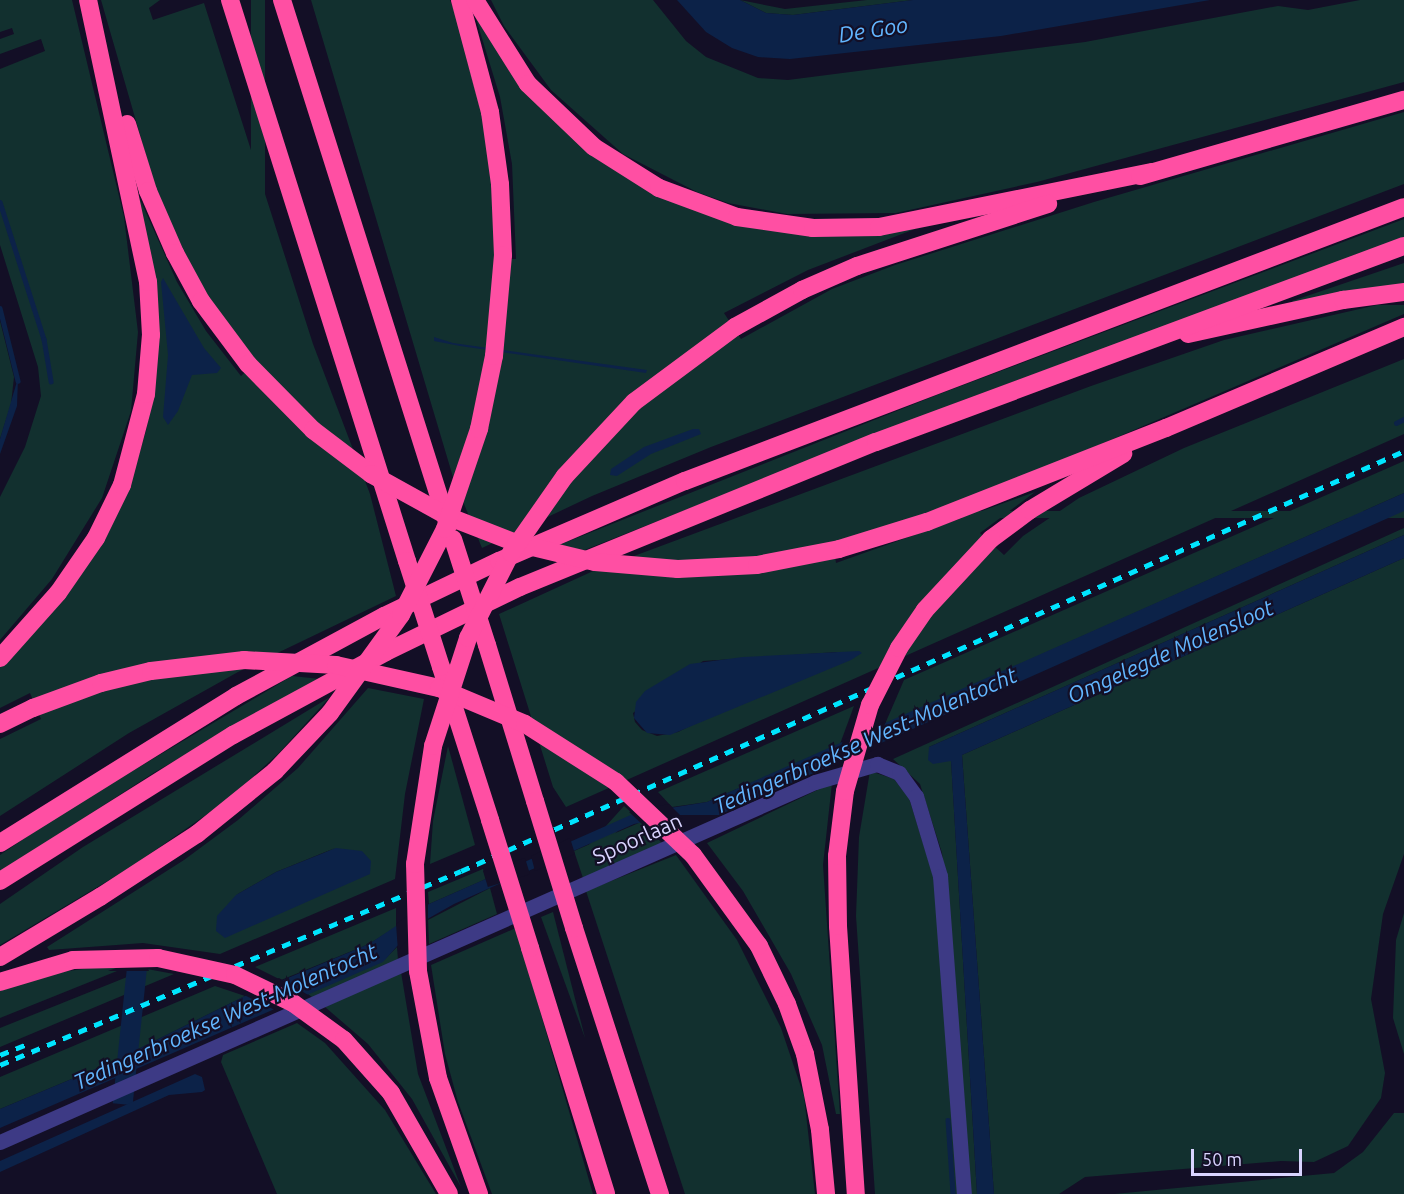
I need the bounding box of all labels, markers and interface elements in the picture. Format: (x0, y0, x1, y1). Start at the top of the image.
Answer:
water label: De Goo (836, 10, 910, 48)
water label: Omgelegde Molensloot (1063, 594, 1277, 708)
water label: Tedingerbroekse West-Molentocht (709, 661, 1021, 819)
street label: Spoorlaan (589, 807, 685, 869)
water label: Tedingerbroekse West-Molentocht (69, 937, 381, 1095)
scale bar (1194, 1137, 1305, 1175)
text: 50 m (1202, 1149, 1242, 1169)

